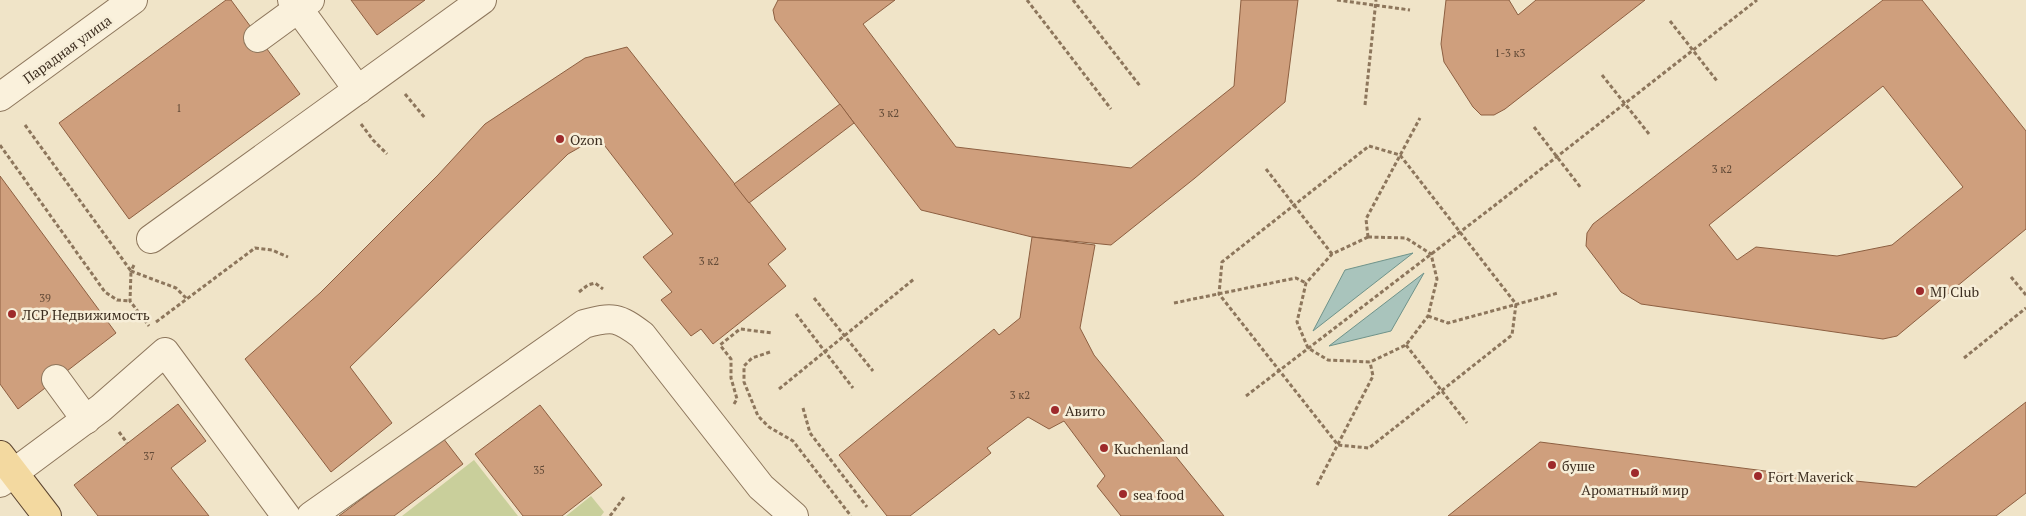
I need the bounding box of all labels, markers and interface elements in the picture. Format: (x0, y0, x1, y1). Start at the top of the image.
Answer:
street label: Парадная улица (19, 10, 115, 88)
house number: 1-3 к3 (1495, 46, 1526, 60)
house number: 1 (176, 101, 182, 115)
house number: 3 к2 (879, 106, 899, 120)
place label: Ozon (570, 130, 604, 149)
marker: Ozon (554, 133, 566, 145)
house number: 3 к2 (1712, 162, 1732, 176)
house number: 3 к2 (699, 254, 719, 268)
place label: MJ Club (1930, 282, 1980, 301)
marker: MJ Club (1914, 285, 1926, 297)
house number: 39 (39, 291, 51, 305)
place label: ЛСР Недвижимость (21, 305, 150, 324)
marker: ЛСР Недвижимость (6, 308, 18, 320)
house number: 3 к2 (1010, 388, 1030, 402)
place label: Авито (1065, 401, 1105, 420)
marker: Авито (1049, 404, 1061, 416)
place label: Kuchenland (1114, 439, 1189, 458)
marker: Kuchenland (1098, 442, 1110, 454)
house number: 37 (143, 449, 155, 463)
place label: буше (1562, 456, 1595, 475)
marker: буше (1546, 459, 1558, 471)
house number: 35 (533, 463, 545, 477)
marker: Ароматный мир (1629, 467, 1641, 479)
place label: Fort Maverick (1768, 467, 1855, 486)
marker: Fort Maverick (1752, 470, 1764, 482)
place label: Ароматный мир (1581, 480, 1689, 499)
place label: sea food (1133, 485, 1185, 504)
marker: sea food (1117, 488, 1129, 500)

